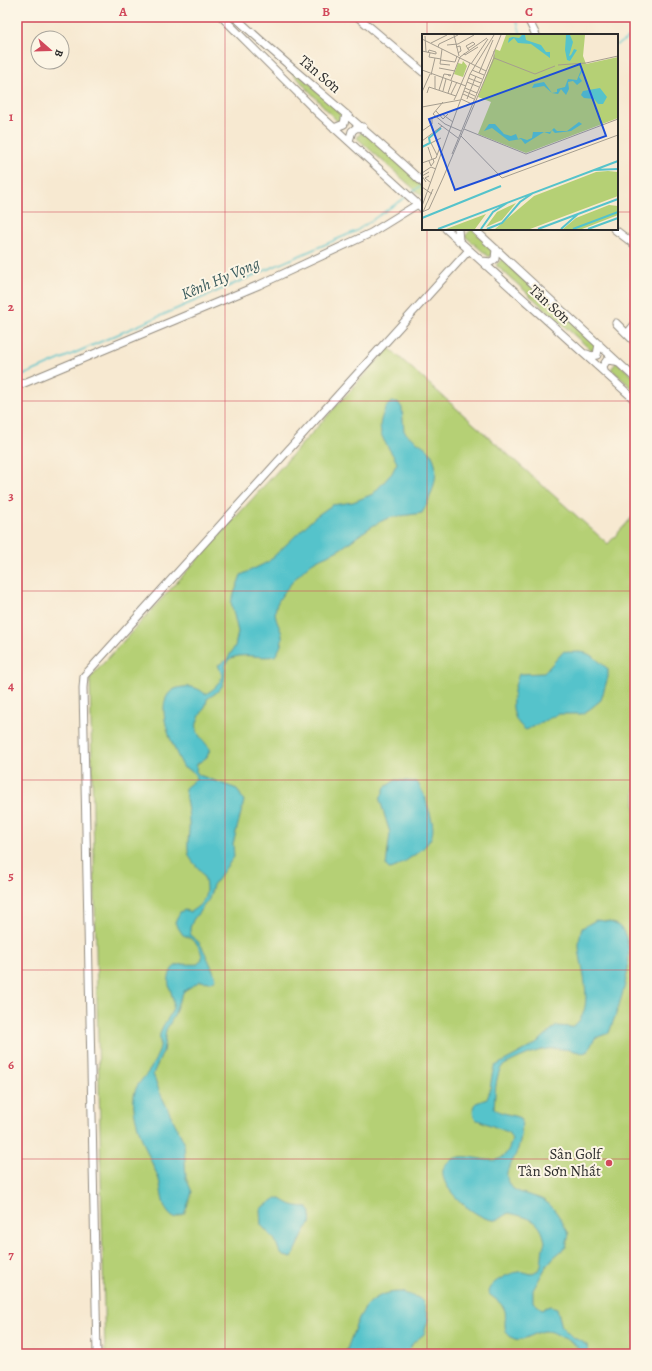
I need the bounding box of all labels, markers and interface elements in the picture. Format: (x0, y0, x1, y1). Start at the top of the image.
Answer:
text: A (118, 3, 128, 20)
text: B (322, 3, 330, 20)
text: C (525, 3, 533, 20)
north arrow (30, 30, 70, 70)
inset map (422, 34, 618, 230)
text: B (51, 47, 67, 59)
street label: Tân Sơn (295, 51, 345, 97)
text: 1 (9, 108, 14, 125)
water label: Kênh Hy Vọng (178, 253, 263, 305)
street label: Tân Sơn (525, 280, 575, 328)
text: 2 (8, 298, 15, 315)
text: 3 (8, 487, 14, 504)
text: 4 (8, 677, 14, 694)
text: 5 (8, 867, 14, 884)
text: 6 (8, 1056, 14, 1073)
place label: Sân Golf Tân Sơn Nhất (518, 1144, 603, 1181)
marker: Sân Golf Tân Sơn Nhất (604, 1158, 614, 1168)
text: 7 (8, 1246, 14, 1263)

